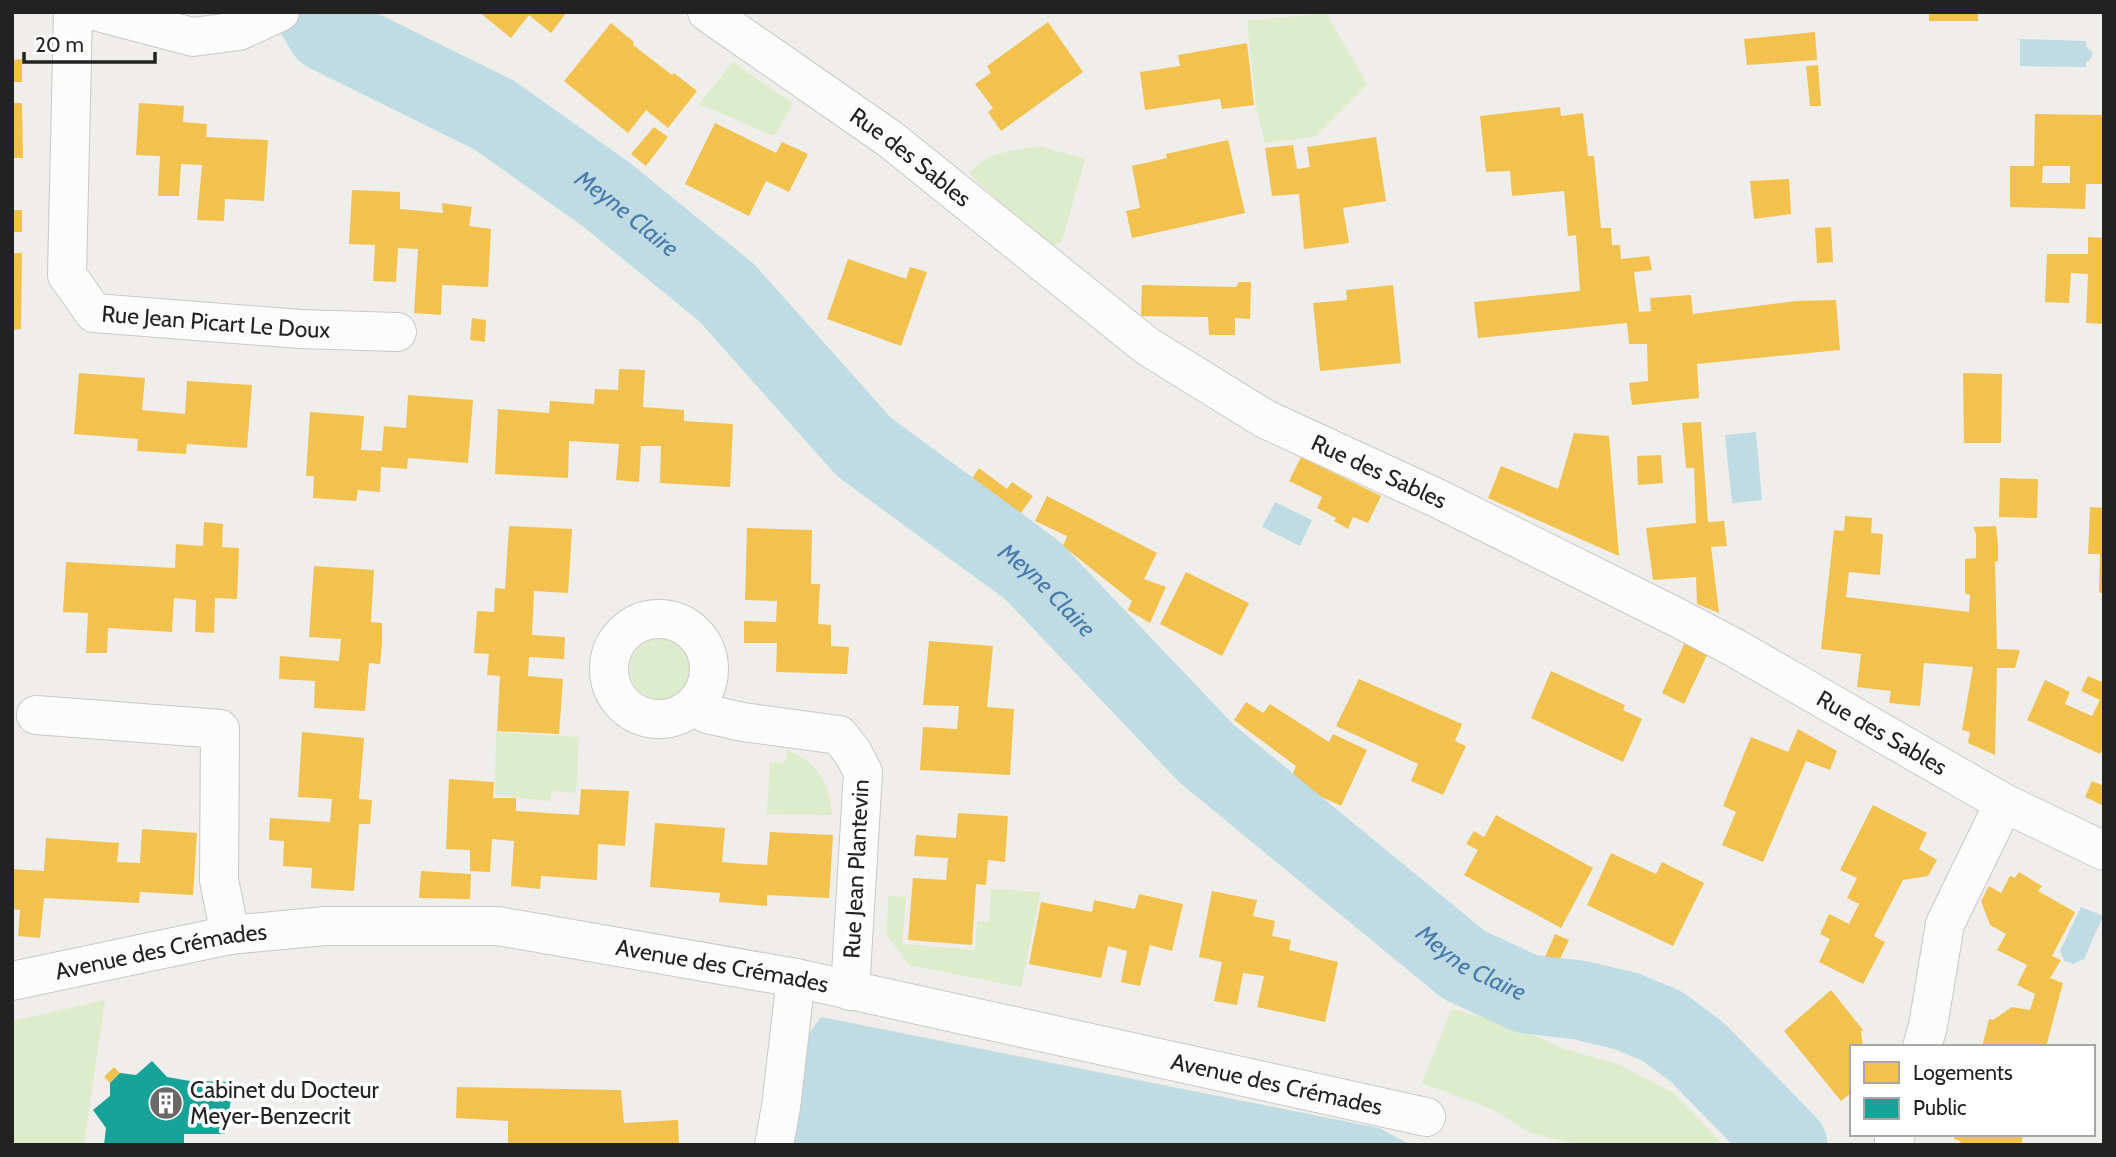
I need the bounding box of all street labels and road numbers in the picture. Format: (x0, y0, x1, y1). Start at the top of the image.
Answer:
street label: Rue des Sables (845, 101, 977, 213)
street label: Rue Jean Picart Le Doux (101, 300, 331, 344)
street label: Rue des Sables (1307, 428, 1451, 515)
street label: Rue des Sables (1812, 684, 1952, 781)
street label: Rue Jean Plantevin (837, 779, 875, 959)
street label: Avenue des Crémades (52, 918, 268, 986)
street label: Avenue des Crémades (614, 933, 831, 999)
street label: Avenue des Crémades (1168, 1047, 1385, 1121)

